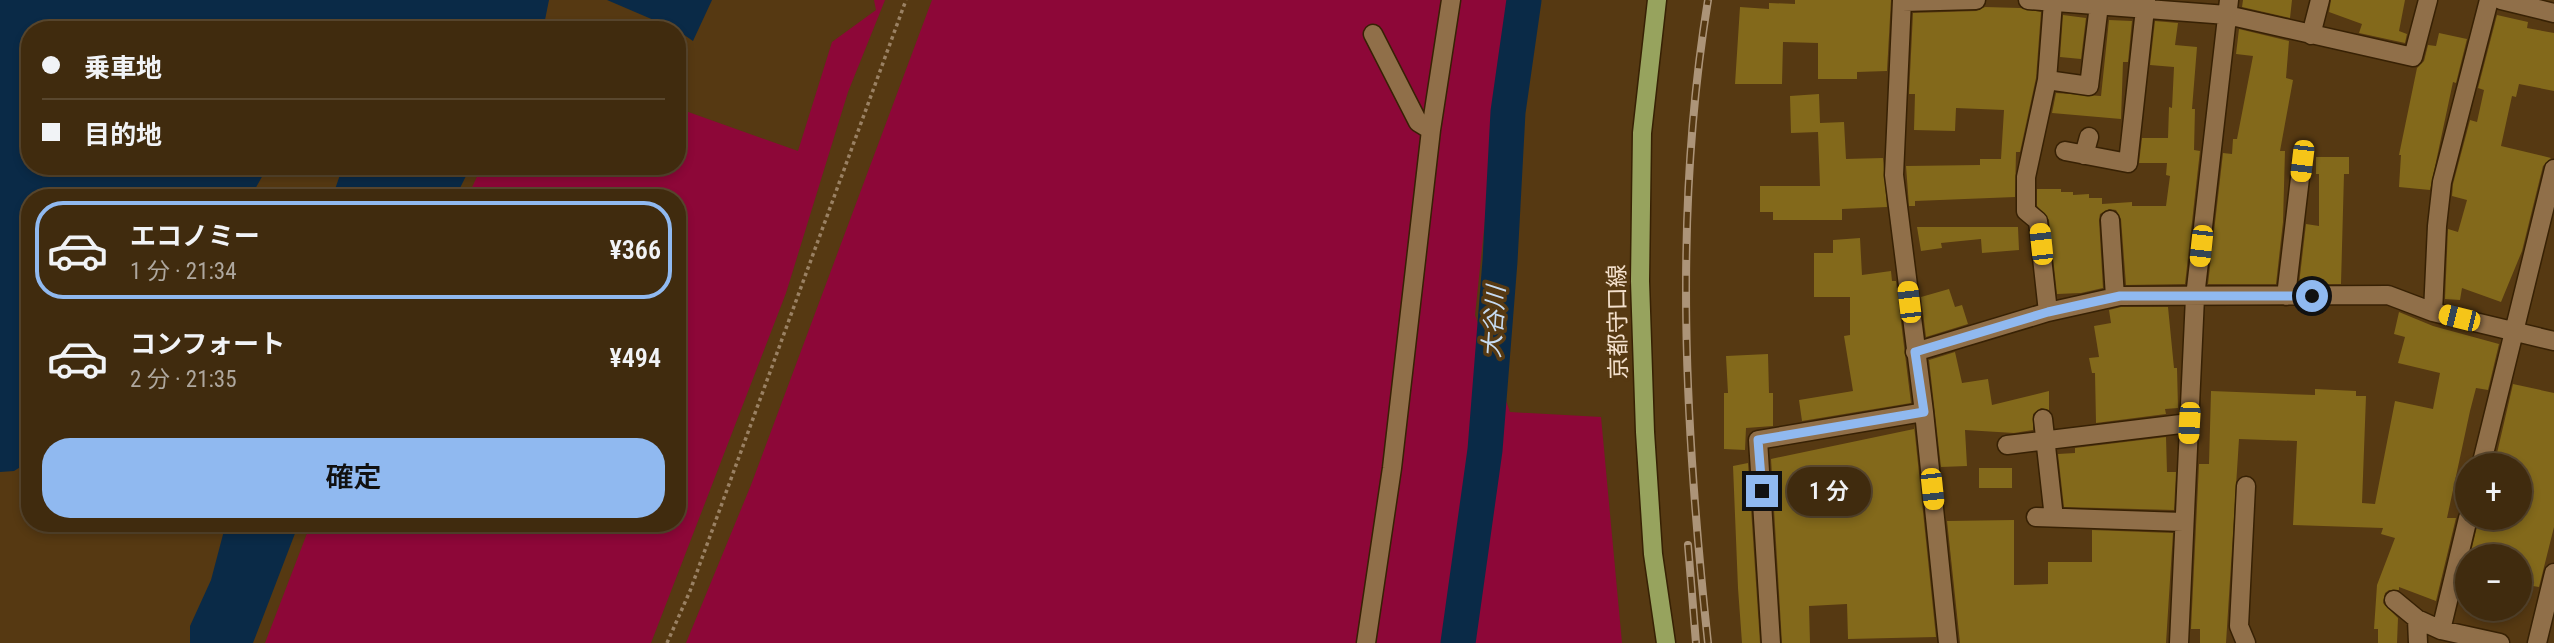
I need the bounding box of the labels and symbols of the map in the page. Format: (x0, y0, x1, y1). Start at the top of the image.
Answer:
car (2290, 139, 2315, 183)
car (2029, 222, 2054, 266)
car (2189, 224, 2214, 268)
street label: 京都守口線 (1603, 264, 1633, 380)
car (1897, 280, 1922, 324)
route start (2296, 280, 2328, 312)
water label: 大谷川 (1478, 282, 1511, 359)
car (2437, 303, 2482, 333)
car (2178, 401, 2201, 445)
callout: 1 分 (1786, 466, 1870, 516)
car (1920, 467, 1945, 511)
route end (1746, 475, 1778, 507)

